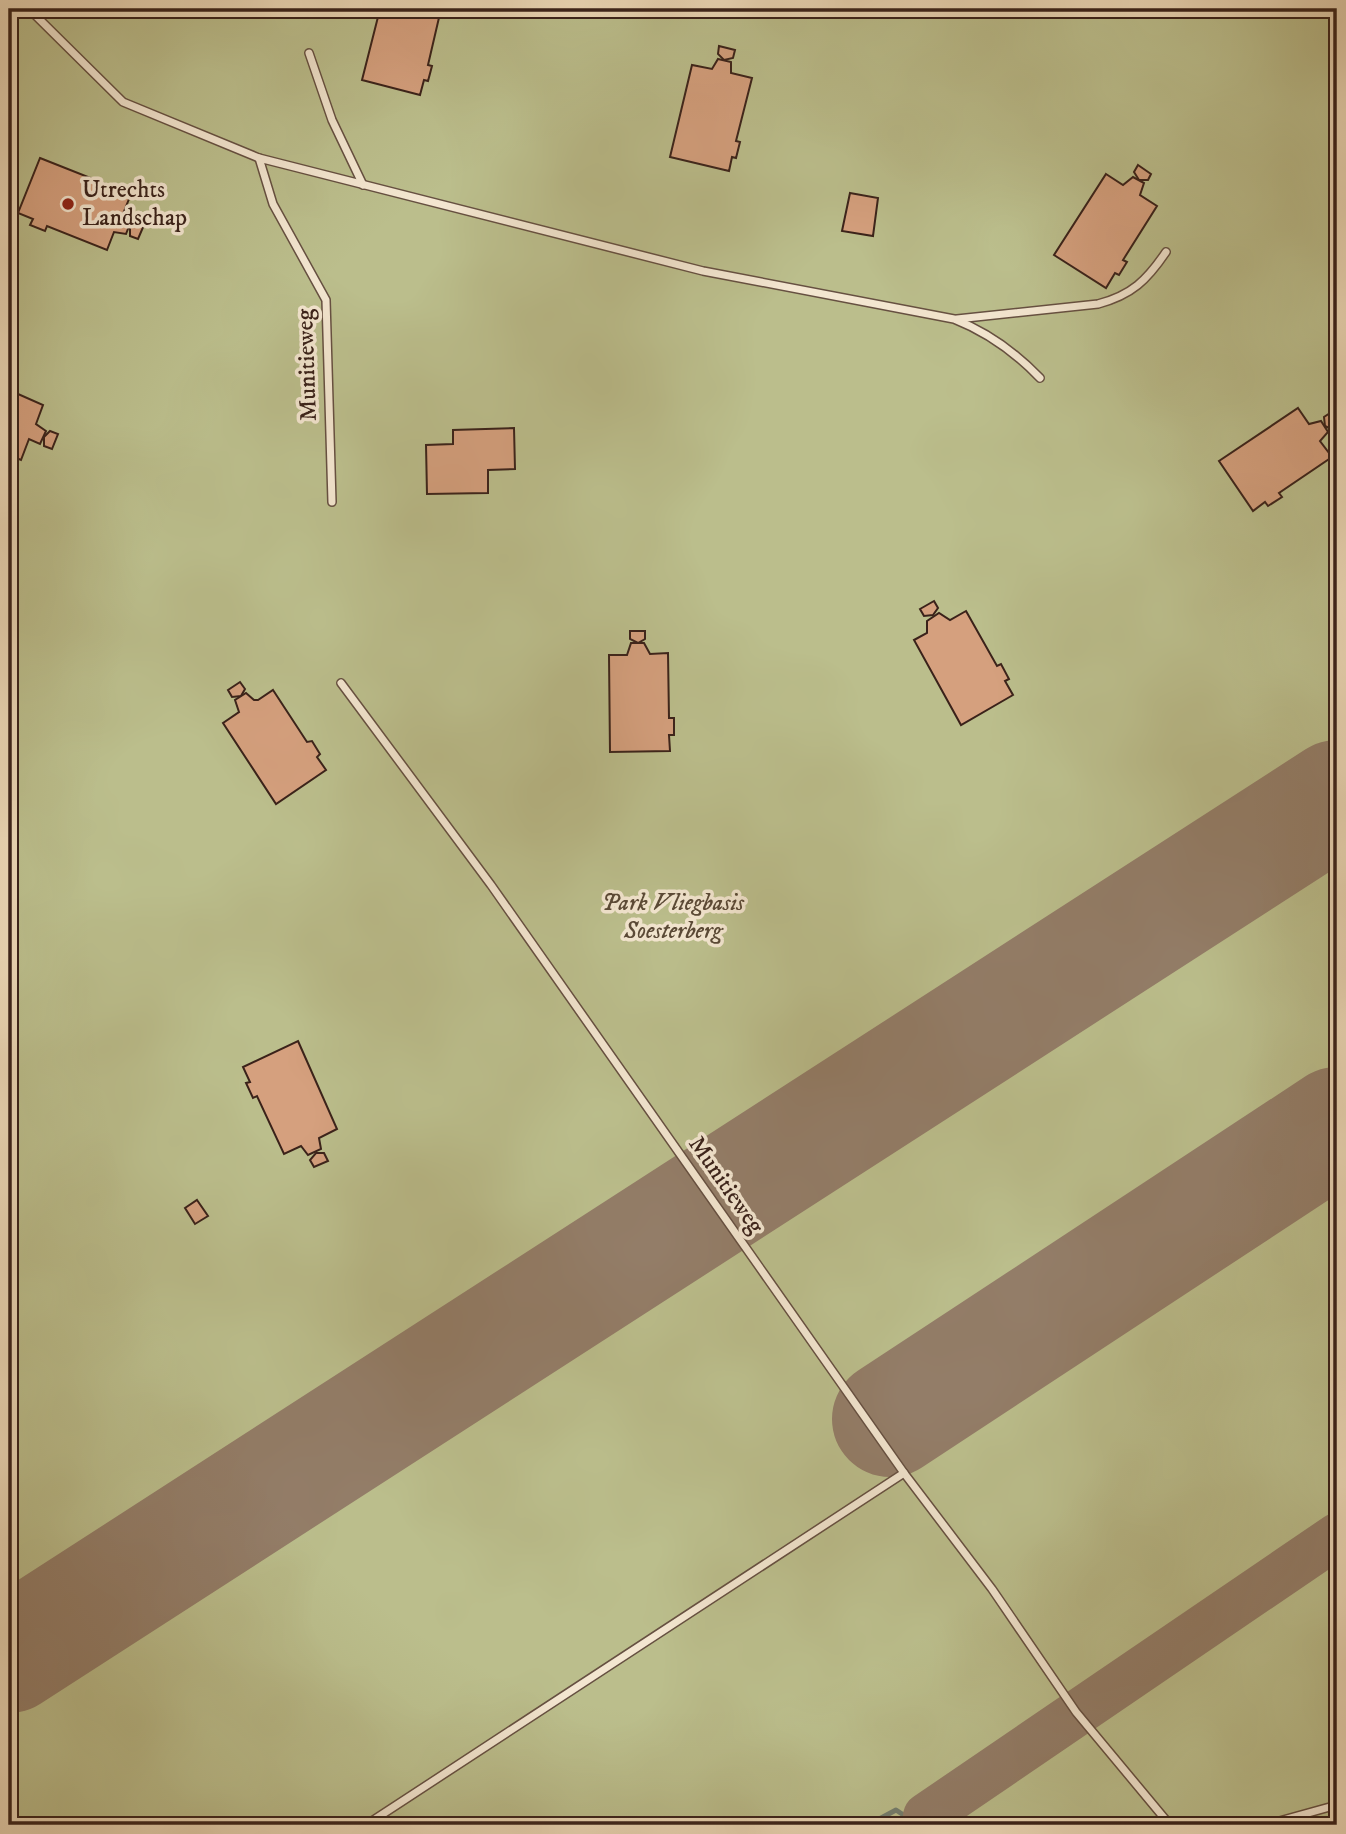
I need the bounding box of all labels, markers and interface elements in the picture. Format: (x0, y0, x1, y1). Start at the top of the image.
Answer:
place label: Utrechts Landschap (82, 175, 187, 233)
marker: Utrechts Landschap (60, 196, 76, 212)
street label: Munitieweg (290, 308, 324, 422)
park label: Park Vliegbasis Soesterberg (602, 888, 745, 946)
street label: Munitieweg (681, 1130, 771, 1240)

